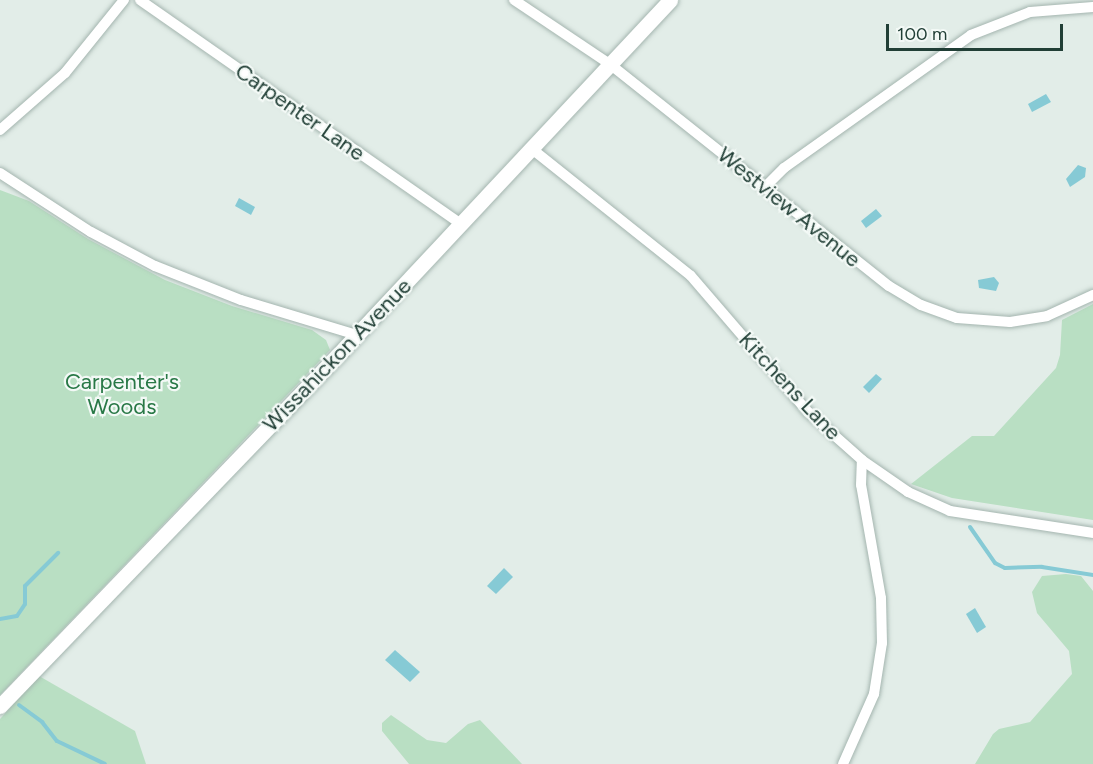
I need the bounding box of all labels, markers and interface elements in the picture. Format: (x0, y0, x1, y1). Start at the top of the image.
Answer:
scale bar (889, 12, 1066, 50)
text: 100 m (897, 23, 947, 45)
street label: Carpenter Lane (230, 58, 370, 166)
street label: Westview Avenue (712, 141, 866, 273)
street label: Wissahickon Avenue (257, 273, 417, 437)
street label: Kitchens Lane (733, 327, 847, 445)
park label: Carpenter's Woods (65, 368, 179, 420)

